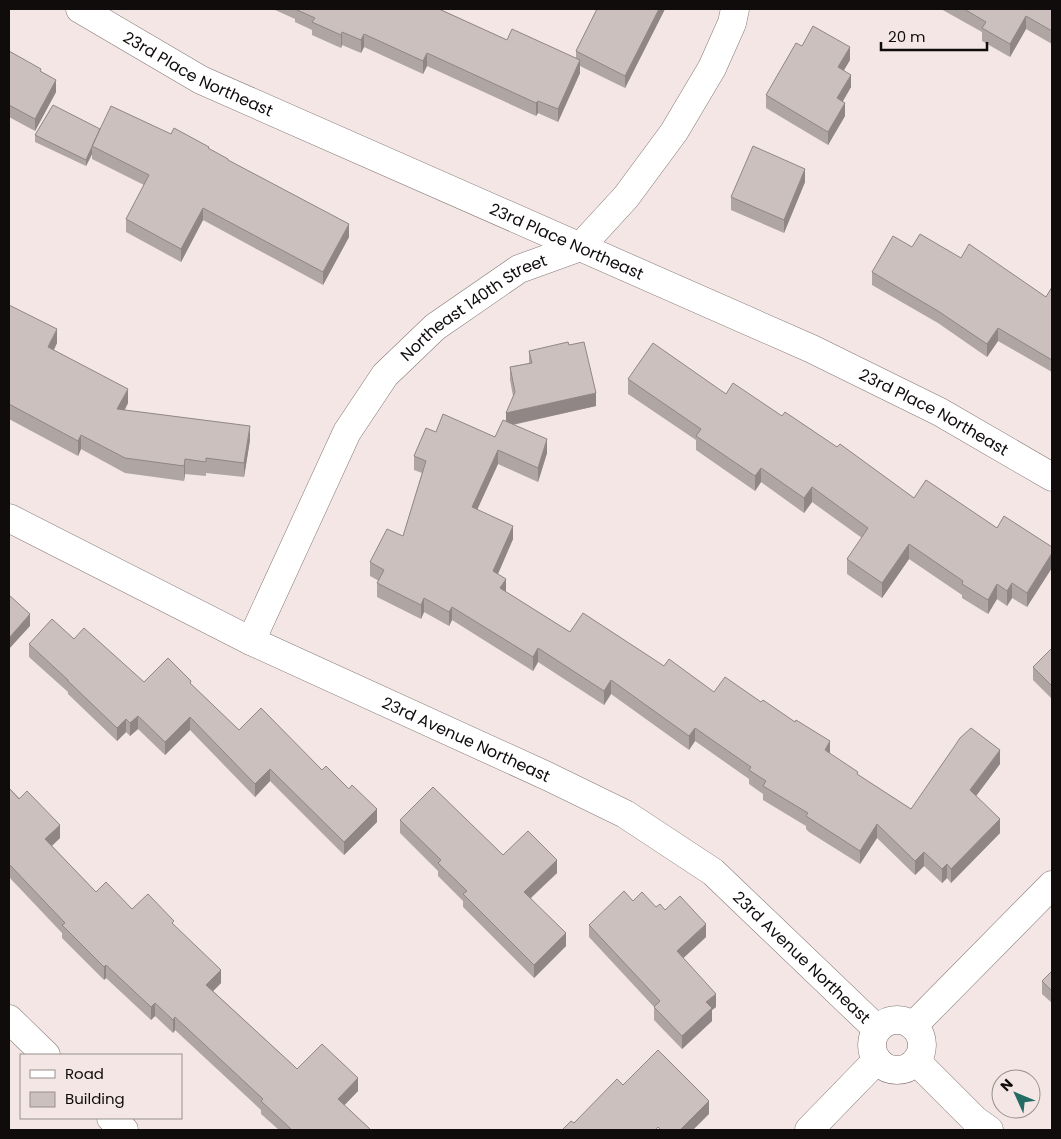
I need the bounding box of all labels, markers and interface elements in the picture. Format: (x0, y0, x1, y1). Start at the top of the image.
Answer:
scale bar (881, 20, 987, 52)
street label: 23rd Place Northeast (119, 25, 277, 122)
text: 20 m (888, 26, 926, 47)
street label: 23rd Place Northeast (486, 197, 648, 285)
street label: Northeast 140th Street (395, 248, 550, 366)
street label: 23rd Place Northeast (855, 363, 1013, 461)
street label: 23rd Avenue Northeast (378, 691, 554, 788)
street label: 23rd Avenue Northeast (728, 886, 876, 1029)
legend (20, 1054, 182, 1119)
text: Road (65, 1063, 104, 1084)
north arrow (991, 1069, 1041, 1119)
text: N (996, 1074, 1017, 1096)
text: Building (65, 1088, 125, 1109)

